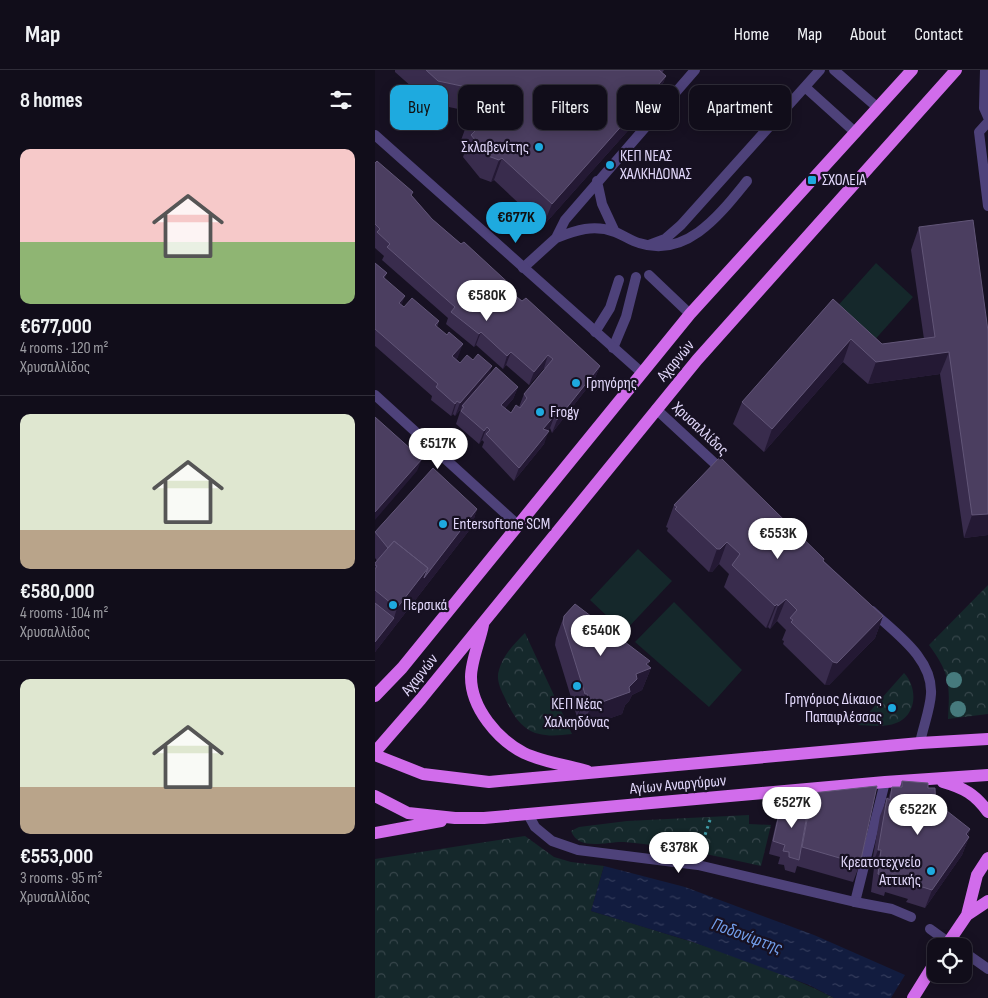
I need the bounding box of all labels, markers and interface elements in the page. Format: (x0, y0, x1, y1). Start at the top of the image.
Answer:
text: Map (25, 20, 60, 49)
text: Home (734, 24, 769, 45)
text: Map (797, 24, 822, 45)
text: About (850, 24, 886, 45)
text: Contact (914, 24, 963, 45)
chip: Buy (390, 85, 448, 130)
chip: Rent (458, 85, 523, 130)
chip: Filters (533, 85, 607, 130)
chip: New (617, 85, 679, 130)
chip: Apartment (689, 85, 791, 130)
icon: filters (327, 86, 355, 114)
text: 8 homes (20, 88, 83, 113)
place label: Σκλαβενίτης (461, 138, 529, 157)
marker: Σκλαβενίτης (533, 141, 545, 153)
place label: ΚΕΠ ΝΕΑΣ ΧΑΛΚΗΔΟΝΑΣ (619, 147, 692, 184)
marker: ΚΕΠ ΝΕΑΣ ΧΑΛΚΗΔΟΝΑΣ (604, 159, 616, 171)
place label: ΣΧΟΛΕΙΑ (822, 171, 866, 190)
marker: ΣΧΟΛΕΙΑ (806, 174, 818, 186)
icon: home (143, 181, 233, 271)
pin: €677K (481, 202, 551, 244)
text: €677K (497, 208, 535, 227)
pin: €580K (452, 280, 522, 322)
text: €580K (468, 286, 506, 305)
text: €677,000 (20, 314, 92, 339)
street label: Αχαρνών (653, 337, 699, 386)
text: 4 rooms · 120 m² (20, 339, 108, 358)
text: Χρυσαλλίδος (20, 358, 90, 377)
place label: Γρηγόρης (586, 374, 637, 393)
marker: Γρηγόρης (570, 377, 582, 389)
street label: Χρυσαλλίδος (667, 397, 732, 460)
place label: Frogy (550, 403, 579, 422)
marker: Frogy (534, 406, 546, 418)
pin: €517K (403, 428, 473, 470)
text: €517K (420, 434, 456, 453)
icon: home (143, 447, 233, 537)
place label: Entersoftone SCM (453, 515, 550, 534)
marker: Entersoftone SCM (437, 518, 449, 530)
pin: €553K (743, 518, 813, 560)
text: €553K (759, 524, 797, 543)
text: €580,000 (20, 579, 94, 604)
place label: Περσικά (403, 596, 447, 615)
marker: Περσικά (387, 599, 399, 611)
text: 4 rooms · 104 m² (20, 604, 108, 623)
pin: €540K (566, 614, 636, 657)
text: €540K (582, 621, 620, 640)
text: Χρυσαλλίδος (20, 623, 90, 642)
street label: Αχαρνών (397, 650, 442, 700)
marker: ΚΕΠ Νέας Χαλκηδόνας (571, 680, 583, 692)
place label: Γρηγόριος Δίκαιος Παπαφλέσσας (785, 690, 882, 727)
place label: ΚΕΠ Νέας Χαλκηδόνας (543, 695, 610, 732)
marker: Γρηγόριος Δίκαιος Παπαφλέσσας (886, 702, 898, 714)
icon: home (143, 712, 233, 802)
street label: Αγίων Αναργύρων (628, 771, 727, 799)
pin: €527K (757, 786, 827, 829)
text: €527K (773, 793, 811, 812)
pin: €522K (883, 794, 953, 836)
text: €522K (899, 800, 937, 819)
pin: €378K (644, 832, 714, 874)
text: €378K (660, 838, 698, 857)
text: €553,000 (20, 844, 93, 869)
place label: Κρεατοτεχνείο Αττικής (841, 853, 921, 890)
marker: Κρεατοτεχνείο Αττικής (925, 865, 937, 877)
text: 3 rooms · 95 m² (20, 869, 102, 888)
text: Χρυσαλλίδος (20, 888, 90, 907)
water label: Ποδονίφτης (709, 914, 785, 959)
map controls (927, 938, 972, 983)
button: locate (927, 938, 972, 983)

